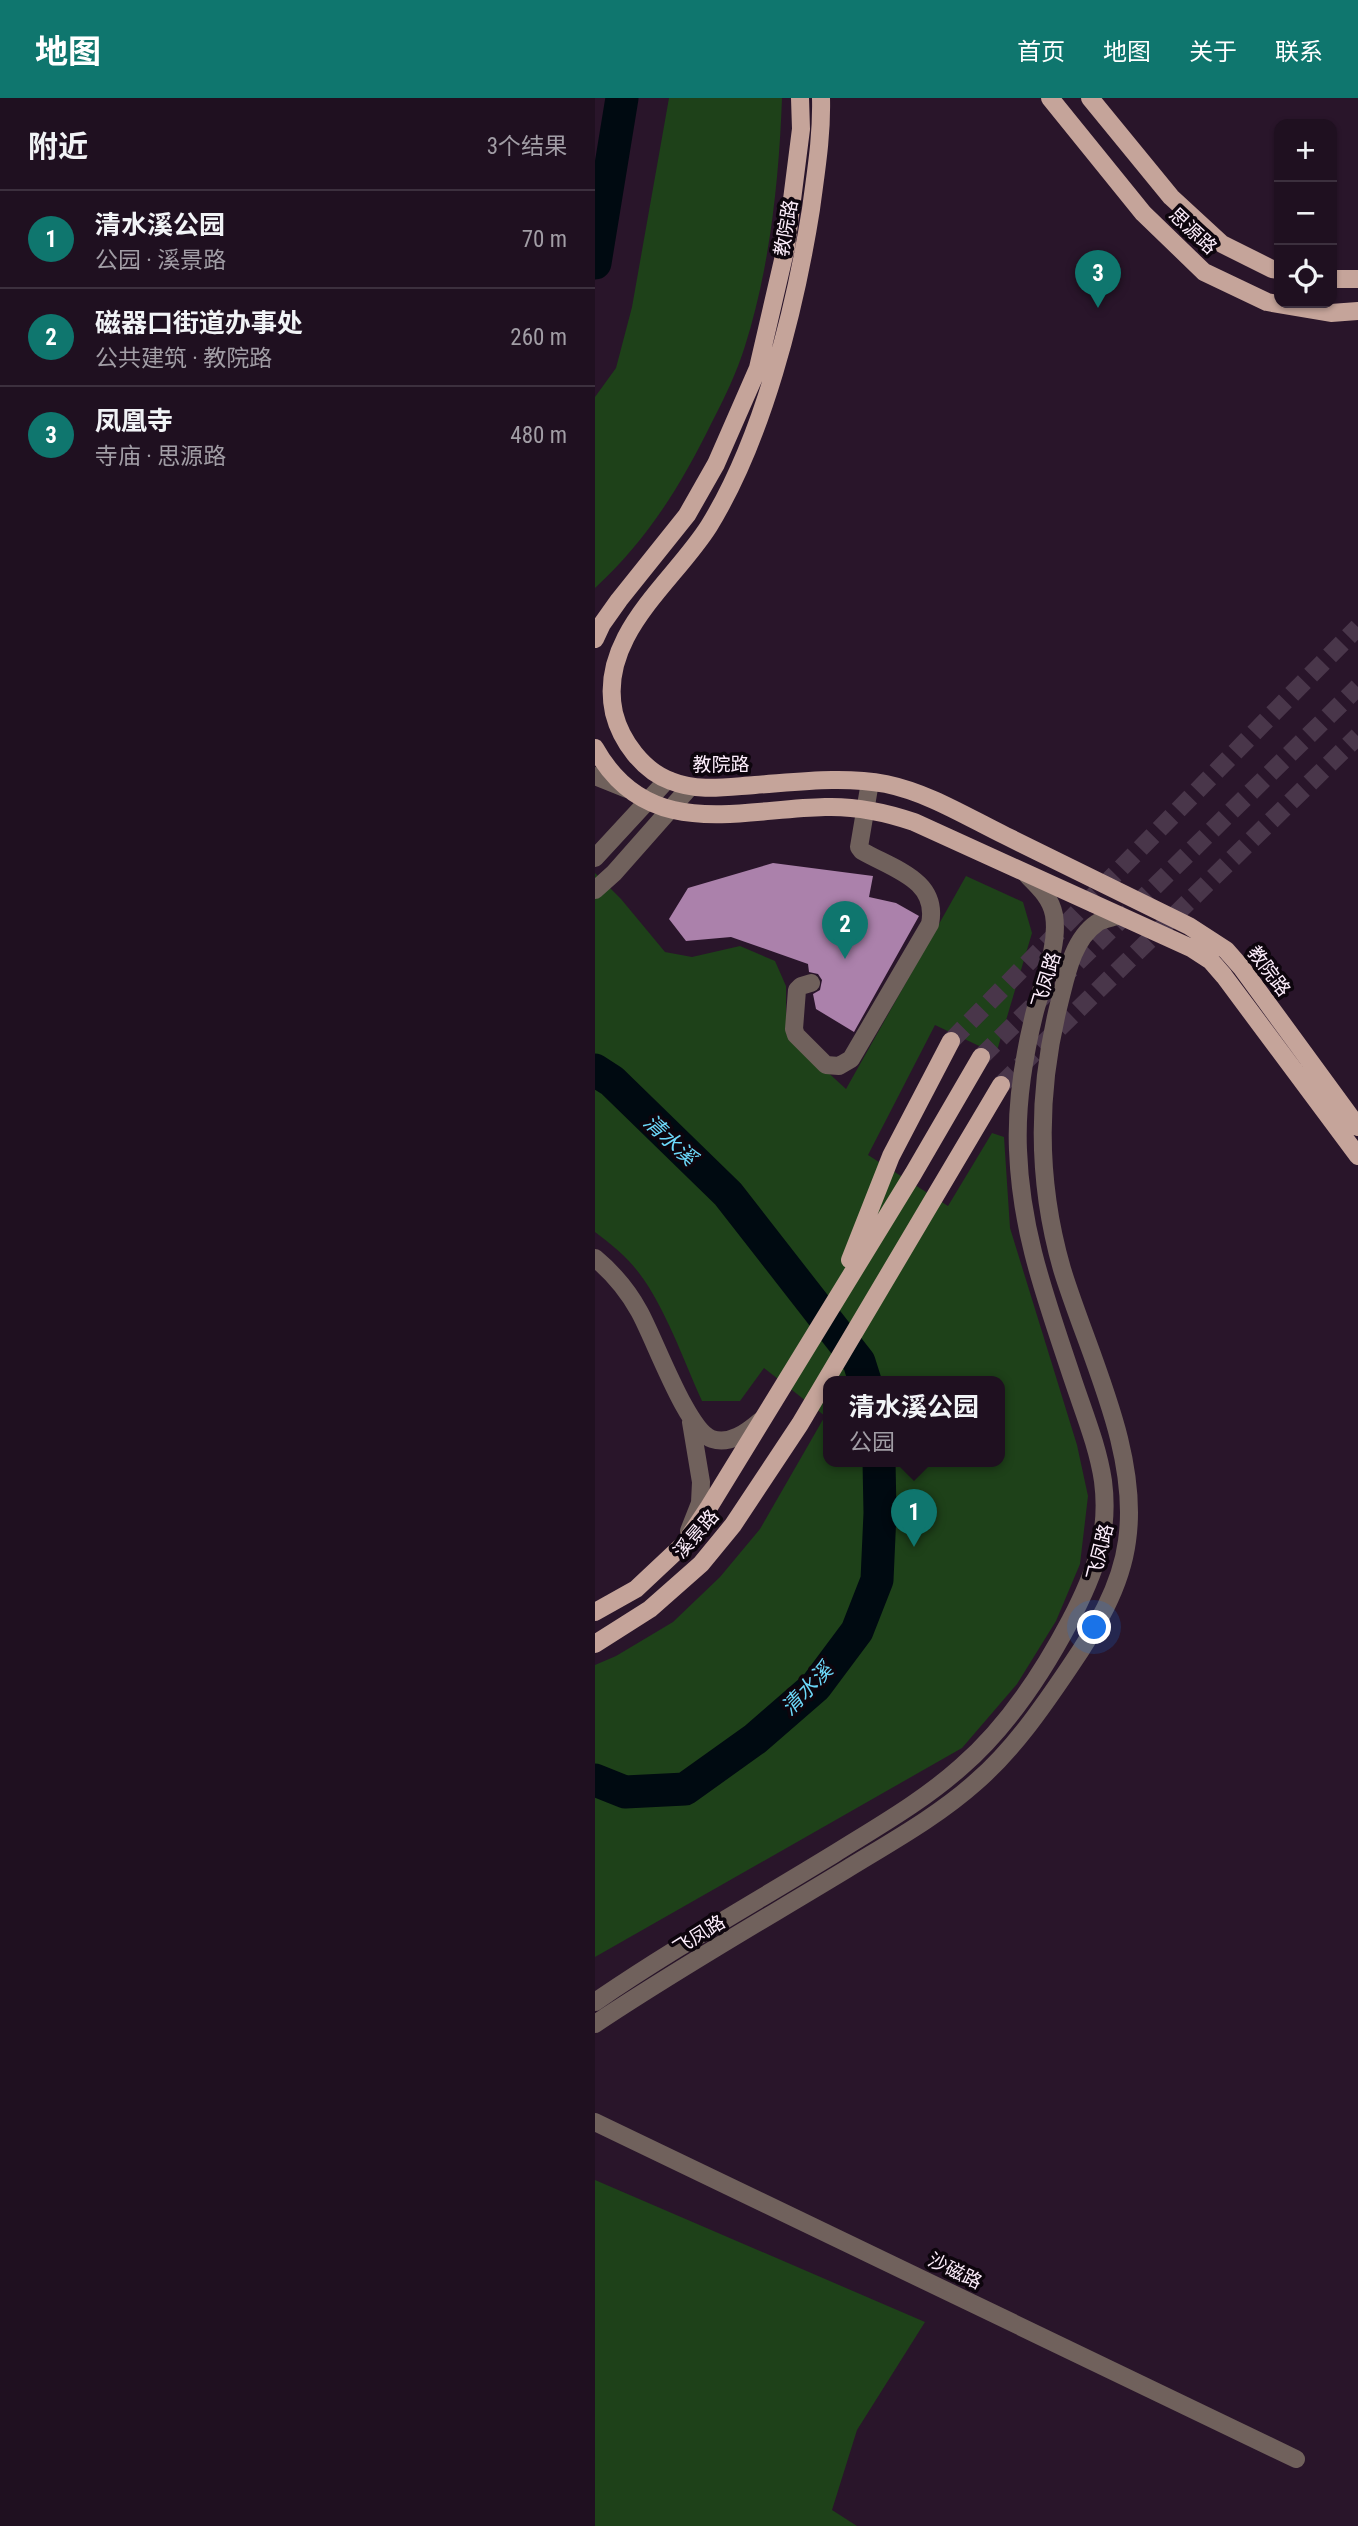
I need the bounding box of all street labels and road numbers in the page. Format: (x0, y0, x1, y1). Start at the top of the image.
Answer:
street label: 教院路 (770, 198, 802, 258)
street label: 思源路 (1164, 203, 1222, 259)
street label: 教院路 (692, 753, 750, 776)
street label: 教院路 (1243, 941, 1295, 1001)
street label: 飞凤路 (1027, 949, 1065, 1011)
street label: 溪景路 (669, 1505, 723, 1563)
street label: 飞凤路 (1082, 1522, 1118, 1582)
street label: 飞凤路 (669, 1910, 729, 1960)
street label: 沙磁路 (924, 2248, 986, 2294)

